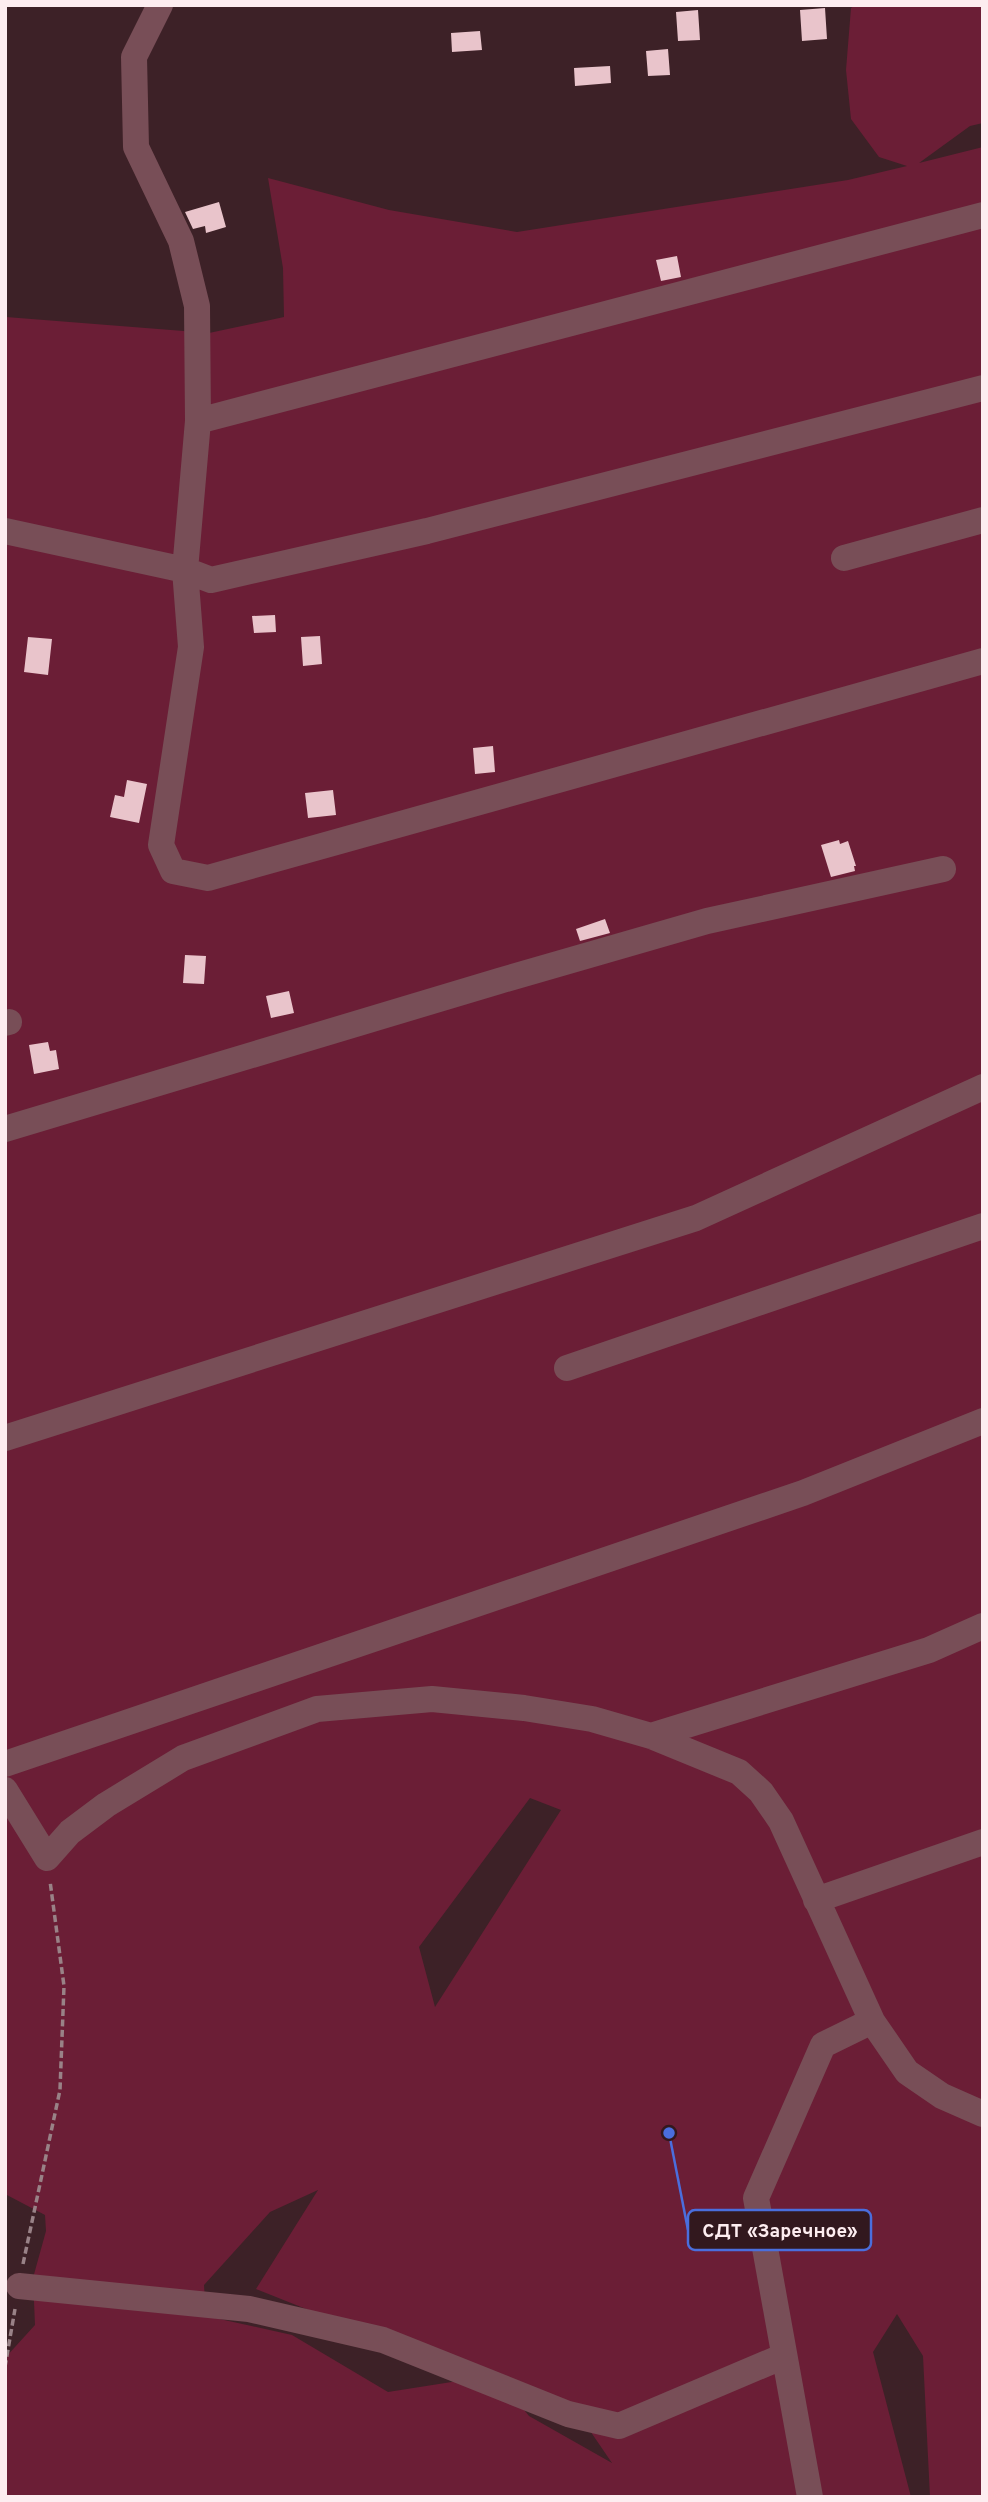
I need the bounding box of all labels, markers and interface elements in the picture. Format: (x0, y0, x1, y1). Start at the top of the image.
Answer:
callout: СДТ «Заречное» (688, 2210, 871, 2250)
text: СДТ «Заречное» (702, 2220, 858, 2244)

